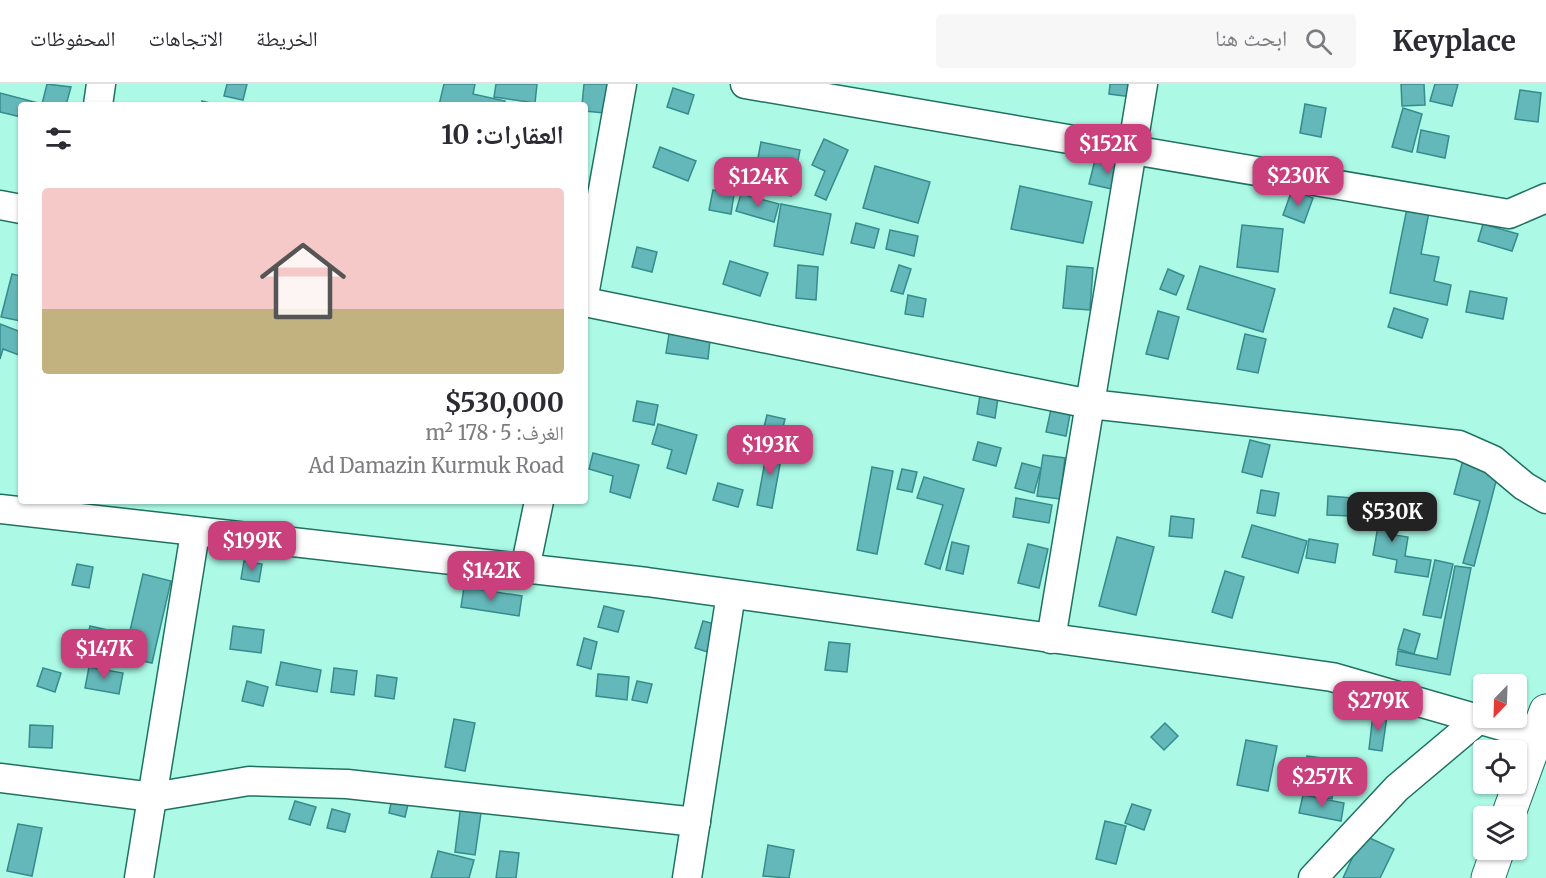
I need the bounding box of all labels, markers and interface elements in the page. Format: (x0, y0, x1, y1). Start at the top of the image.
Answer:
search box (936, 14, 1356, 68)
text: Keyplace (1392, 23, 1516, 59)
text: ابحث هنا (1215, 24, 1287, 52)
text: المحفوظات (30, 25, 115, 52)
text: الاتجاهات (148, 25, 223, 52)
text: الخريطة (256, 25, 318, 52)
icon: search (1302, 25, 1335, 58)
text: العقارات: 10 (441, 118, 564, 151)
icon: filters (42, 122, 75, 155)
pin: $152K (1066, 124, 1150, 175)
text: $152K (1079, 131, 1137, 156)
pin: $230K (1256, 156, 1340, 207)
pin: $124K (716, 157, 800, 208)
text: $230K (1267, 163, 1329, 188)
text: $124K (728, 164, 788, 189)
icon: home (249, 227, 357, 335)
text: $530,000 (445, 386, 564, 419)
text: الغرف: 5 · 178 m² (426, 420, 564, 445)
pin: $193K (728, 425, 812, 476)
text: $193K (741, 432, 799, 457)
text: Ad Damazin Kurmuk Road (309, 453, 564, 478)
pin: $530K (1350, 492, 1434, 543)
text: $530K (1361, 499, 1423, 524)
pin: $199K (210, 521, 294, 572)
text: $199K (222, 528, 282, 553)
pin: $142K (449, 551, 533, 602)
text: $142K (461, 558, 521, 583)
pin: $147K (62, 629, 146, 680)
text: $147K (75, 636, 133, 661)
north arrow (1473, 674, 1527, 728)
map controls (1473, 674, 1527, 860)
pin: $279K (1336, 681, 1420, 732)
text: $279K (1347, 688, 1409, 713)
button: locate (1473, 740, 1527, 794)
pin: $257K (1280, 757, 1364, 808)
text: $257K (1291, 764, 1353, 789)
button: layers (1473, 806, 1527, 860)

